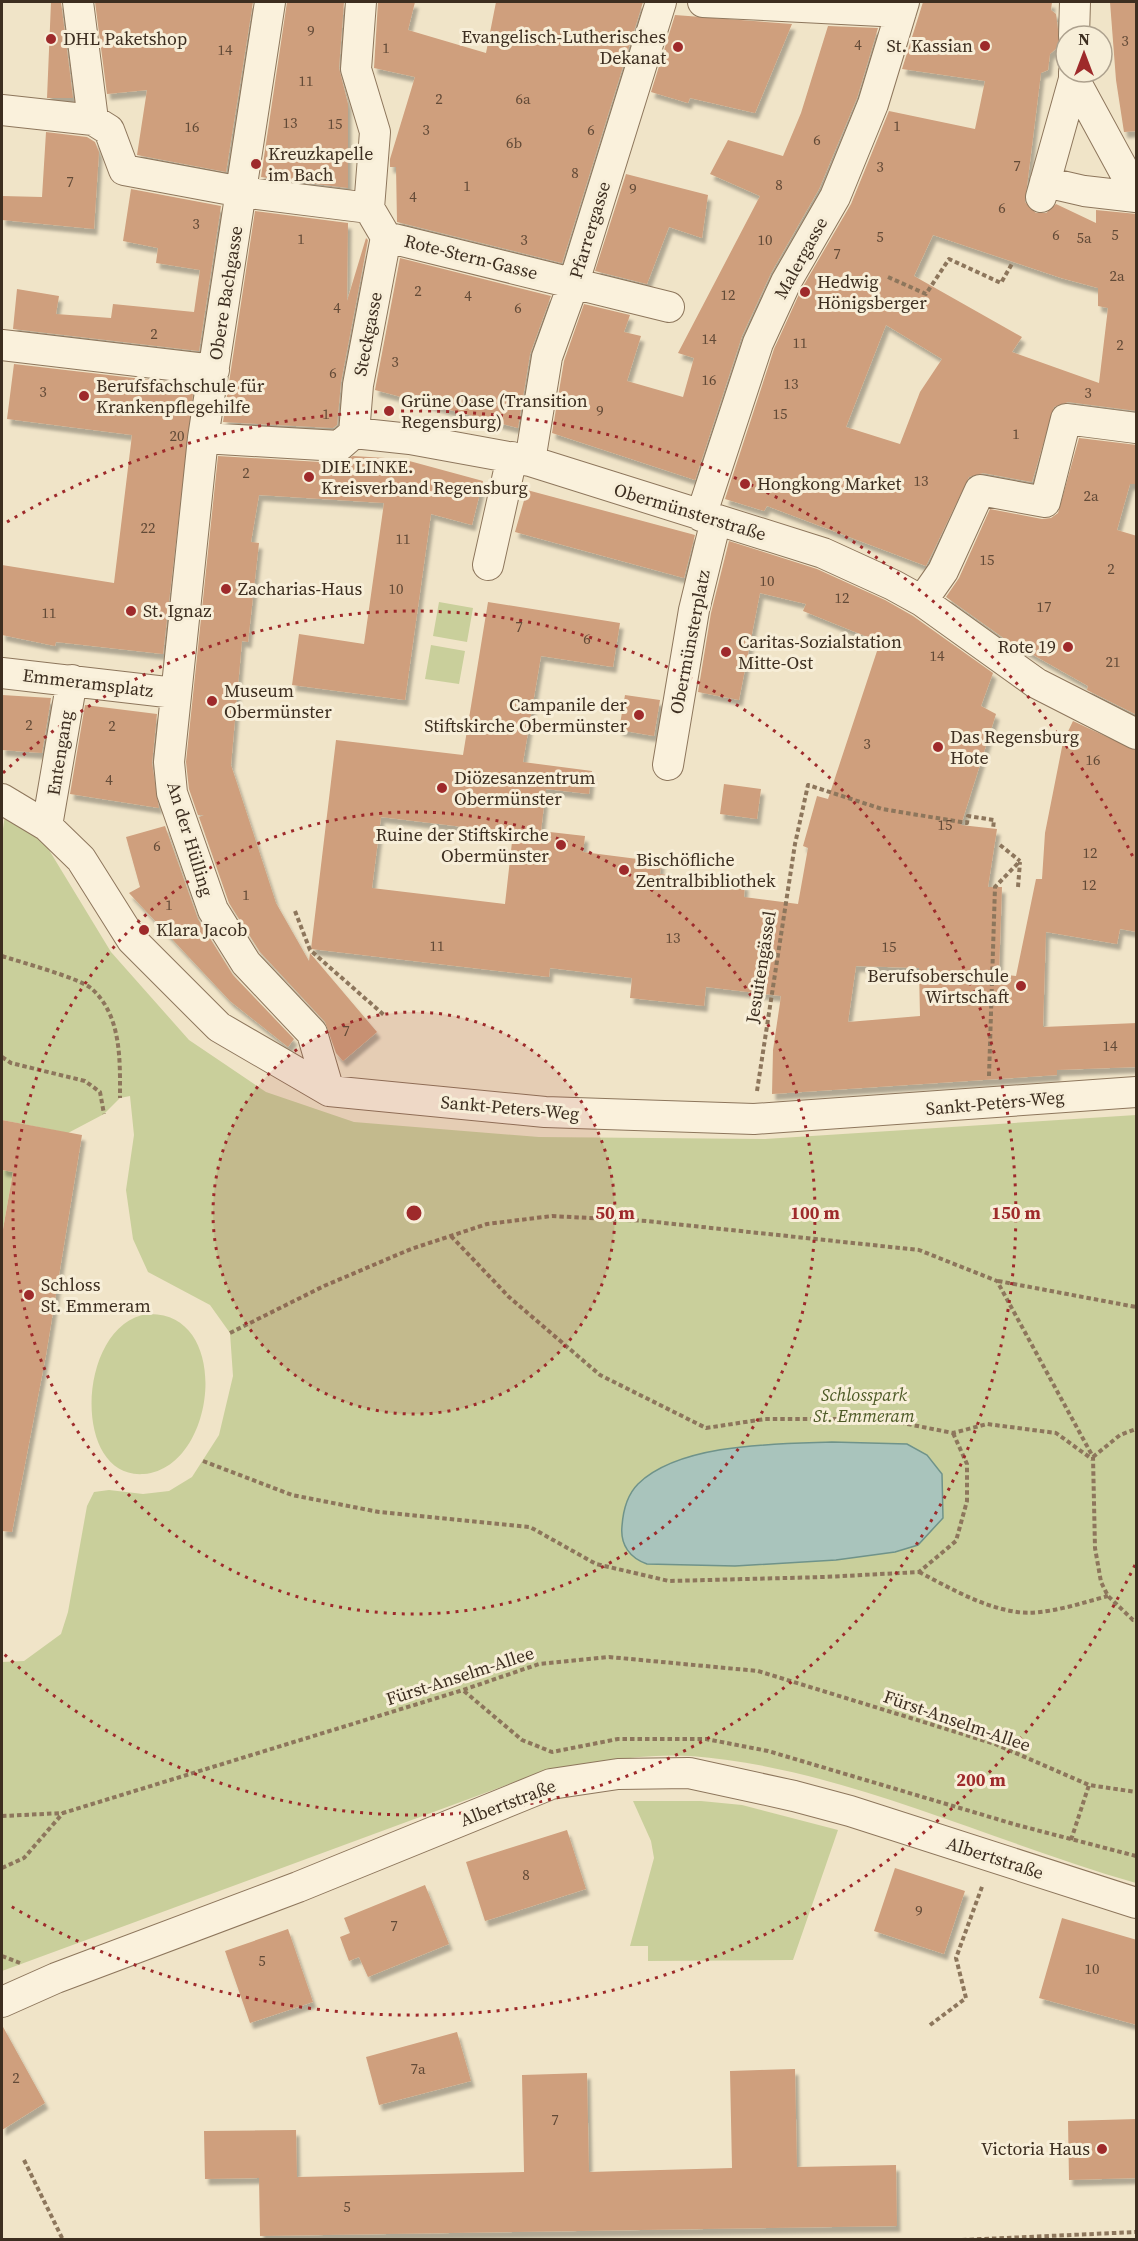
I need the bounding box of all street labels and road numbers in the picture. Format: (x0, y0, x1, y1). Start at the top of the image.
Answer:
street label: Pfarrergasse (563, 178, 616, 282)
street label: Malergasse (768, 212, 833, 303)
street label: Obere Bachgasse (203, 224, 248, 362)
street label: Rote-Stern-Gasse (402, 228, 540, 285)
street label: Steckgasse (347, 290, 388, 378)
street label: Obermünsterstraße (611, 477, 769, 547)
street label: Obermünsterplatz (663, 568, 716, 716)
street label: Emmeramsplatz (21, 662, 155, 703)
street label: Entengang (40, 709, 79, 797)
street label: An der Hülling (161, 778, 220, 899)
street label: Jesuitengässel (739, 909, 782, 1026)
street label: Sankt-Peters-Weg (925, 1084, 1065, 1121)
street label: Sankt-Peters-Weg (440, 1089, 580, 1126)
street label: Fürst-Anselm-Allee (383, 1640, 537, 1711)
street label: Fürst-Anselm-Allee (880, 1684, 1034, 1757)
street label: Albertstraße (456, 1773, 559, 1832)
street label: Albertstraße (943, 1830, 1047, 1885)

